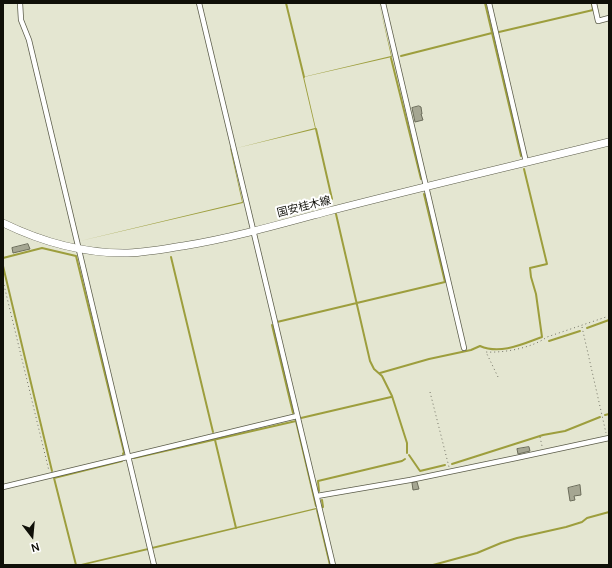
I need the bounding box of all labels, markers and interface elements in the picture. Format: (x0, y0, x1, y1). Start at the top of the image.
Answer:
street label: 国安桂木線 (276, 194, 332, 220)
north arrow (12, 516, 52, 556)
text: N (30, 540, 41, 556)

